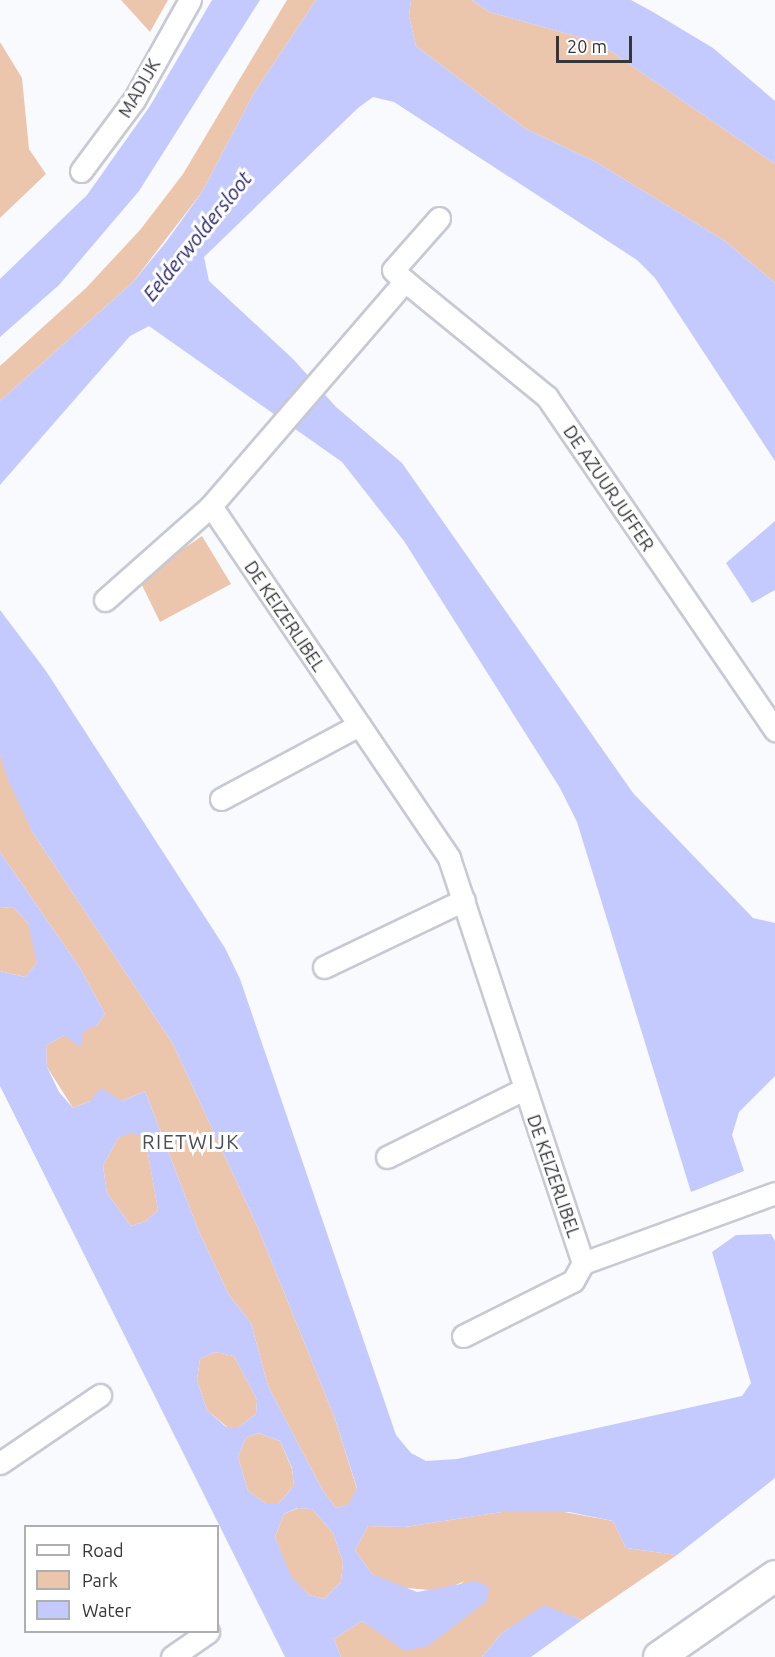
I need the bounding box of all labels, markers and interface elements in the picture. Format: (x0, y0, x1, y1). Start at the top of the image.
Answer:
scale bar (559, 24, 636, 62)
text: 20 m (567, 36, 607, 56)
street label: MADIJK (114, 55, 164, 121)
water label: Eelderwoldersloot (138, 167, 256, 305)
street label: DE AZUURJUFFER (559, 421, 659, 555)
street label: DE KEIZERLIBEL (240, 557, 330, 675)
street label: DE KEIZERLIBEL (523, 1112, 585, 1240)
district label: RIETWIJK (142, 1129, 240, 1153)
legend (24, 1525, 219, 1633)
text: Road (82, 1540, 124, 1560)
text: Park (82, 1570, 118, 1590)
text: Water (82, 1600, 131, 1620)

